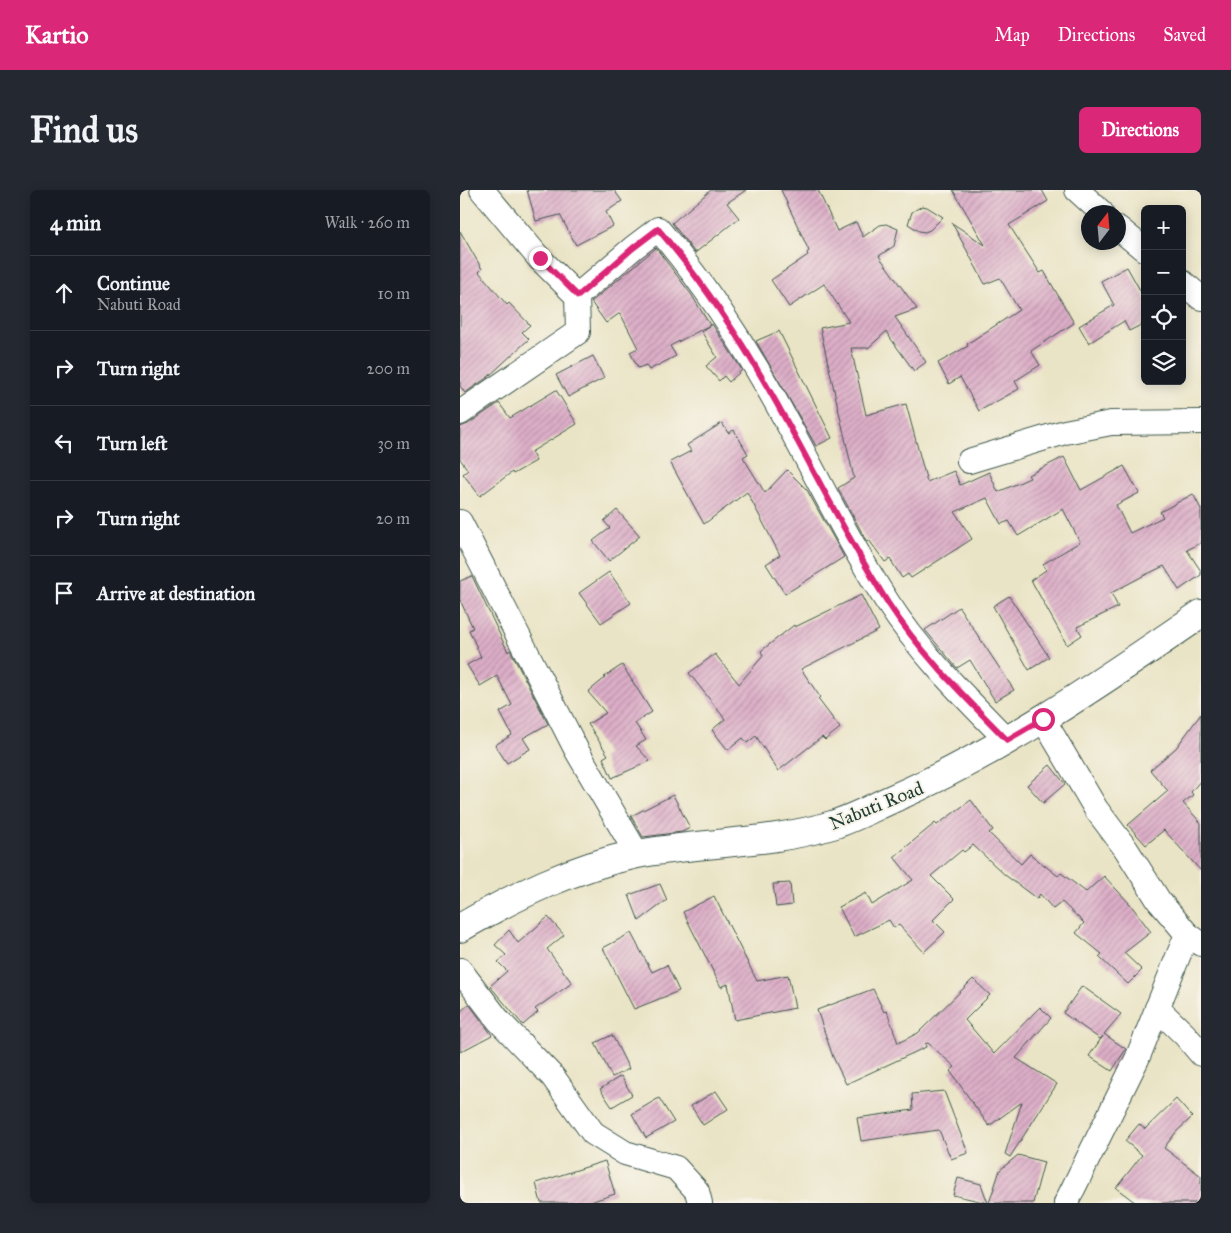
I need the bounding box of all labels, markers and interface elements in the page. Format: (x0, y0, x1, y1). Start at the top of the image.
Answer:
text: Kartio (25, 20, 88, 50)
text: Map (994, 24, 1030, 46)
text: Directions (1058, 24, 1135, 46)
text: Saved (1163, 24, 1206, 46)
button: Directions (1079, 107, 1201, 153)
text: Find us (30, 109, 138, 152)
north arrow (1081, 205, 1126, 250)
map controls (1141, 205, 1186, 385)
button: + (1141, 205, 1186, 250)
text: 4 min (50, 210, 101, 236)
text: Walk · 260 m (324, 213, 410, 232)
route end (529, 247, 552, 270)
button: − (1141, 250, 1186, 295)
text: Continue (97, 272, 170, 295)
icon: ahead (50, 279, 78, 307)
text: 10 m (378, 284, 410, 303)
text: Nabuti Road (97, 295, 181, 314)
button: locate (1141, 295, 1186, 340)
button: layers (1141, 340, 1186, 385)
icon: right (50, 354, 78, 382)
text: Turn right (97, 357, 180, 380)
text: 200 m (367, 359, 410, 378)
icon: left (50, 429, 78, 457)
text: Turn left (97, 432, 167, 455)
text: 30 m (377, 434, 410, 453)
icon: right (50, 504, 78, 532)
text: Turn right (97, 507, 180, 530)
text: 20 m (376, 509, 410, 528)
icon: arrive (50, 579, 78, 607)
text: Arrive at destination (97, 582, 255, 605)
route start (1032, 708, 1055, 731)
street label: Nabuti Road (826, 776, 927, 835)

